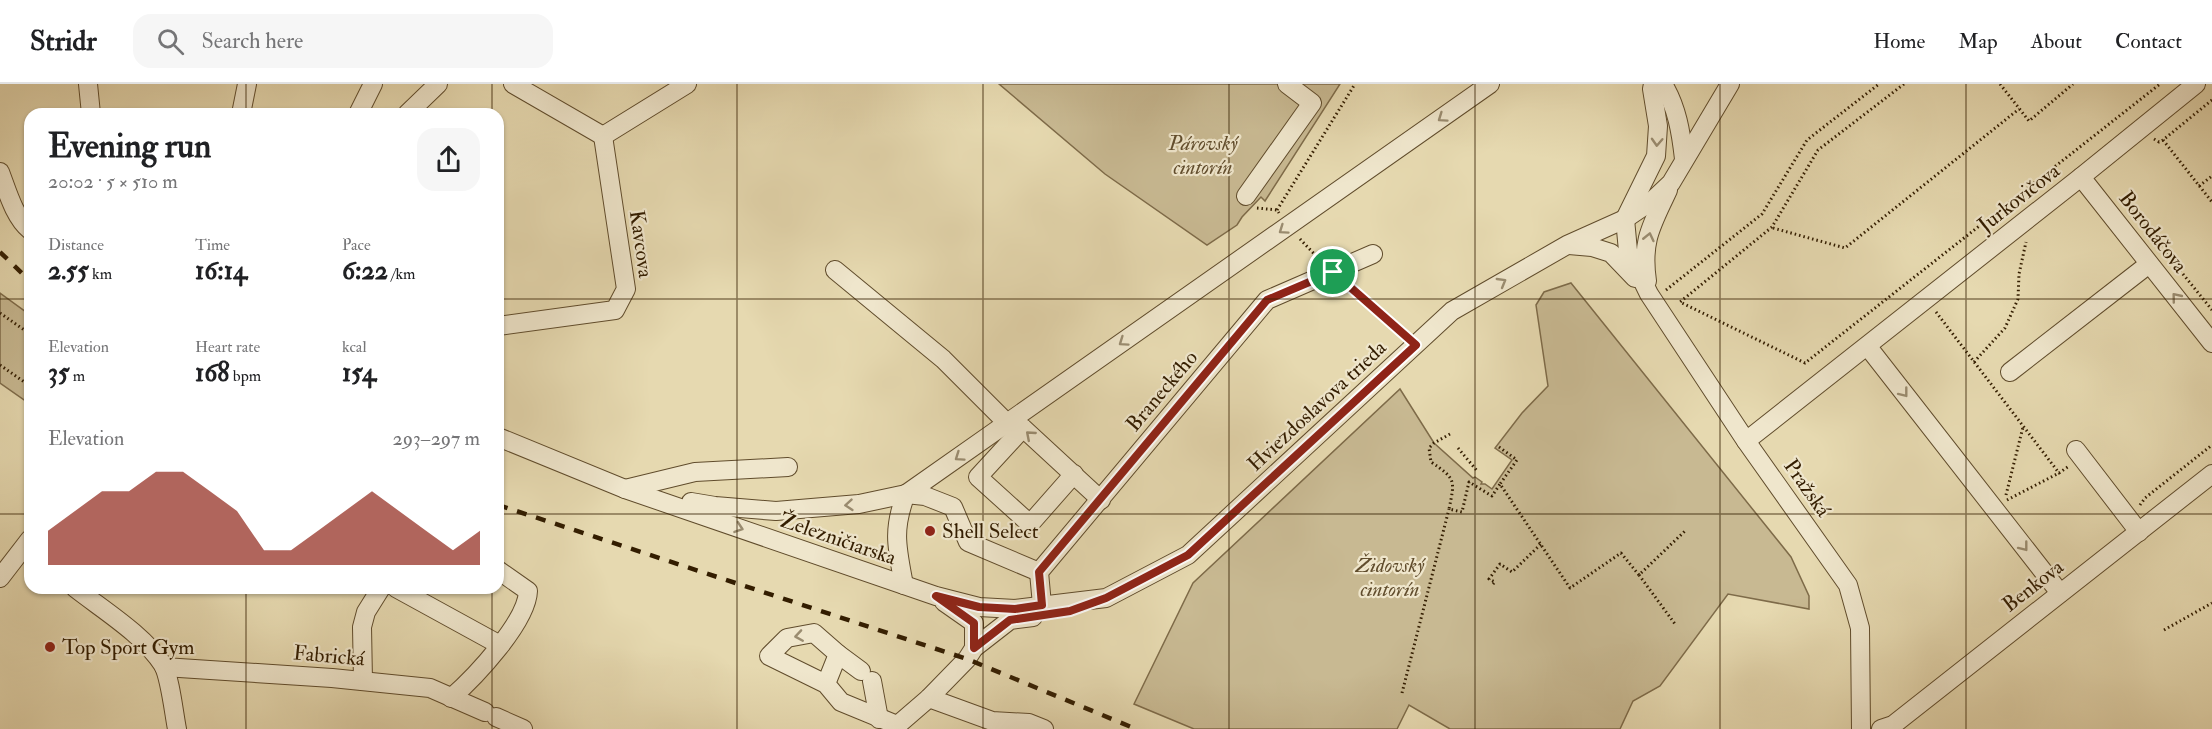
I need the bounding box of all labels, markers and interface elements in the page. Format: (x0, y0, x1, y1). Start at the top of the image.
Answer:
search box (133, 14, 553, 68)
text: Stridr (30, 24, 97, 59)
icon: search (154, 25, 187, 58)
text: Search here (202, 27, 303, 55)
text: Home (1873, 28, 1925, 55)
text: Map (1958, 28, 1998, 55)
text: About (2031, 28, 2082, 55)
text: Contact (2115, 28, 2182, 55)
one-way arrow (1438, 111, 1449, 122)
text: Evening run (48, 126, 211, 167)
button: share (417, 128, 480, 191)
park label: Párovský cintorín (1167, 130, 1240, 181)
one-way arrow (1650, 137, 1663, 146)
street label: Jurkovičova (1972, 157, 2066, 239)
text: 20:02 · 5 × 510 m (48, 169, 178, 194)
street label: Borodáčova (2113, 186, 2194, 279)
street label: Kavcova (623, 209, 659, 280)
one-way arrow (1278, 223, 1289, 234)
one-way arrow (1641, 232, 1654, 242)
text: Distance (48, 235, 104, 255)
text: Time (195, 235, 230, 255)
text: Pace (342, 235, 371, 255)
pin (1307, 246, 1358, 297)
text: 2.55 (48, 255, 89, 287)
text: 16:14 (195, 255, 247, 287)
text: 6:22 (342, 255, 388, 287)
icon: arrive (1316, 255, 1349, 288)
text: km (89, 264, 112, 284)
text: /km (388, 264, 415, 284)
one-way arrow (1496, 278, 1506, 290)
one-way arrow (2172, 293, 2183, 304)
street label: Hviezdoslavova trieda (1242, 334, 1392, 477)
one-way arrow (1119, 335, 1130, 346)
text: Elevation (48, 337, 109, 357)
text: Heart rate (195, 337, 260, 357)
text: kcal (342, 337, 367, 357)
street label: Braneckého (1120, 345, 1204, 437)
text: 35 (48, 357, 69, 389)
text: 168 (195, 357, 229, 389)
text: 154 (342, 357, 376, 389)
text: m (69, 366, 85, 386)
text: bpm (229, 366, 261, 386)
one-way arrow (1896, 386, 1907, 397)
text: Elevation (48, 426, 124, 451)
text: 293–297 m (393, 426, 480, 451)
one-way arrow (1026, 432, 1037, 443)
one-way arrow (954, 450, 965, 461)
street label: Pražská (1777, 454, 1837, 522)
one-way arrow (844, 498, 854, 511)
street label: Železničiarska (776, 506, 900, 572)
place label: Shell Select (942, 518, 1039, 545)
one-way arrow (733, 521, 744, 534)
marker: Shell Select (923, 524, 937, 538)
one-way arrow (2016, 540, 2027, 551)
park label: Židovský cintorín (1355, 552, 1426, 603)
street label: Benkova (1997, 553, 2069, 618)
one-way arrow (794, 629, 804, 641)
place label: Top Sport Gym (62, 634, 195, 661)
street label: Fabrická (292, 639, 366, 673)
marker: Top Sport Gym (43, 640, 57, 654)

